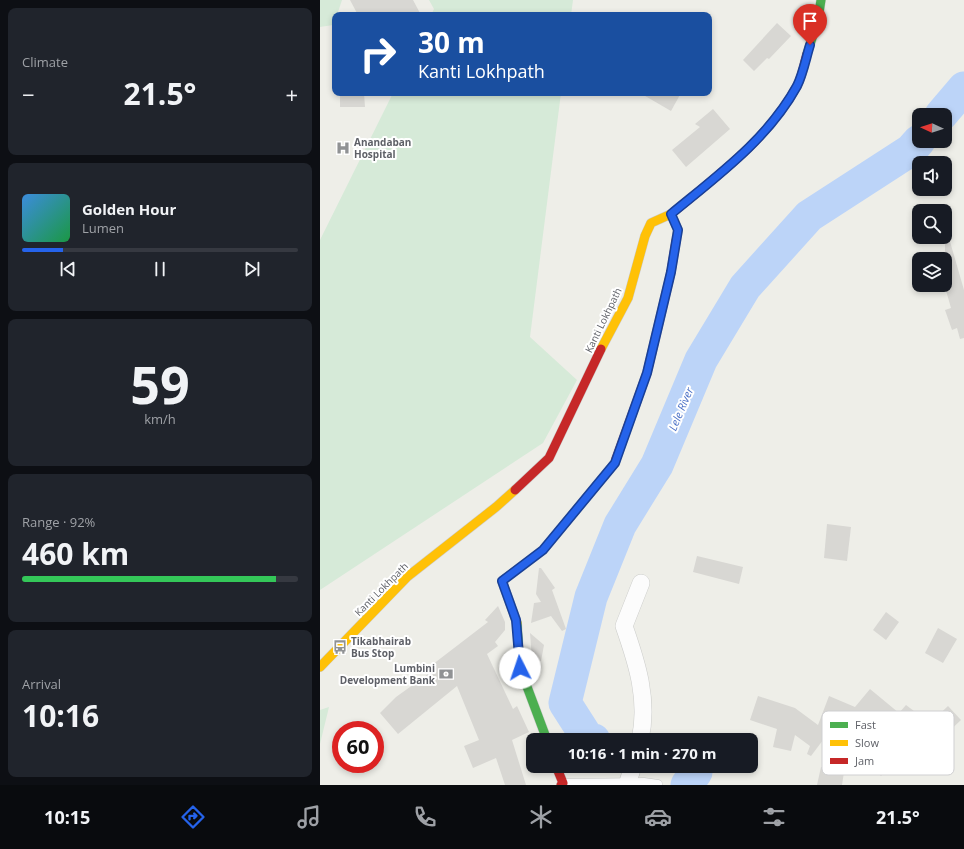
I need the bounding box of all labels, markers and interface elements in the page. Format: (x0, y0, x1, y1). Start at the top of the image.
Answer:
pin (793, 4, 827, 45)
icon: arrive (799, 10, 821, 32)
text: 30 m (418, 23, 485, 61)
icon: right (352, 28, 404, 80)
text: Climate (22, 53, 68, 71)
text: Kanti Lokhpath (418, 59, 545, 83)
text: 21.5° (124, 73, 196, 114)
text: − (22, 79, 35, 109)
text: + (285, 79, 298, 109)
north arrow (912, 108, 952, 148)
map controls (912, 108, 952, 292)
place label: Anandaban Hospital (354, 135, 411, 161)
hospital icon: Anandaban Hospital (335, 140, 351, 156)
button: sound (912, 156, 952, 196)
text: Golden Hour (82, 199, 176, 219)
button: search (912, 204, 952, 244)
text: Lumen (82, 219, 124, 237)
button: layers (912, 252, 952, 292)
icon: previous (57, 258, 79, 280)
icon: pause (149, 258, 171, 280)
icon: next (241, 258, 263, 280)
street label: Kanti Lokhpath (581, 285, 625, 355)
text: 59 (130, 348, 190, 419)
water label: Lele River (665, 384, 697, 433)
text: km/h (144, 410, 176, 428)
text: Range · 92% (22, 513, 95, 531)
text: 460 km (22, 533, 129, 574)
street label: Kanti Lokhpath (351, 559, 411, 619)
place label: Tikabhairab Bus Stop (351, 634, 411, 660)
bus stop icon: Tikabhairab Bus Stop (332, 639, 348, 655)
position arrow (499, 647, 541, 689)
place label: Lumbini Development Bank (340, 661, 436, 687)
bank icon: Lumbini Development Bank (438, 666, 454, 682)
text: Arrival (22, 675, 61, 693)
text: 10:16 (22, 695, 99, 736)
legend (822, 711, 954, 775)
text: Fast (855, 717, 876, 732)
speed limit sign: 60 (332, 721, 384, 773)
text: Slow (855, 735, 879, 750)
text: 10:16 · 1 min · 270 m (568, 743, 716, 763)
text: Jam (854, 753, 874, 768)
icon: directions (179, 803, 207, 831)
icon: music (295, 803, 323, 831)
icon: phone (411, 803, 439, 831)
icon: climate (527, 803, 555, 831)
icon: car (644, 803, 672, 831)
icon: filters (760, 803, 788, 831)
text: 10:15 (44, 805, 90, 829)
text: 21.5° (876, 805, 920, 829)

